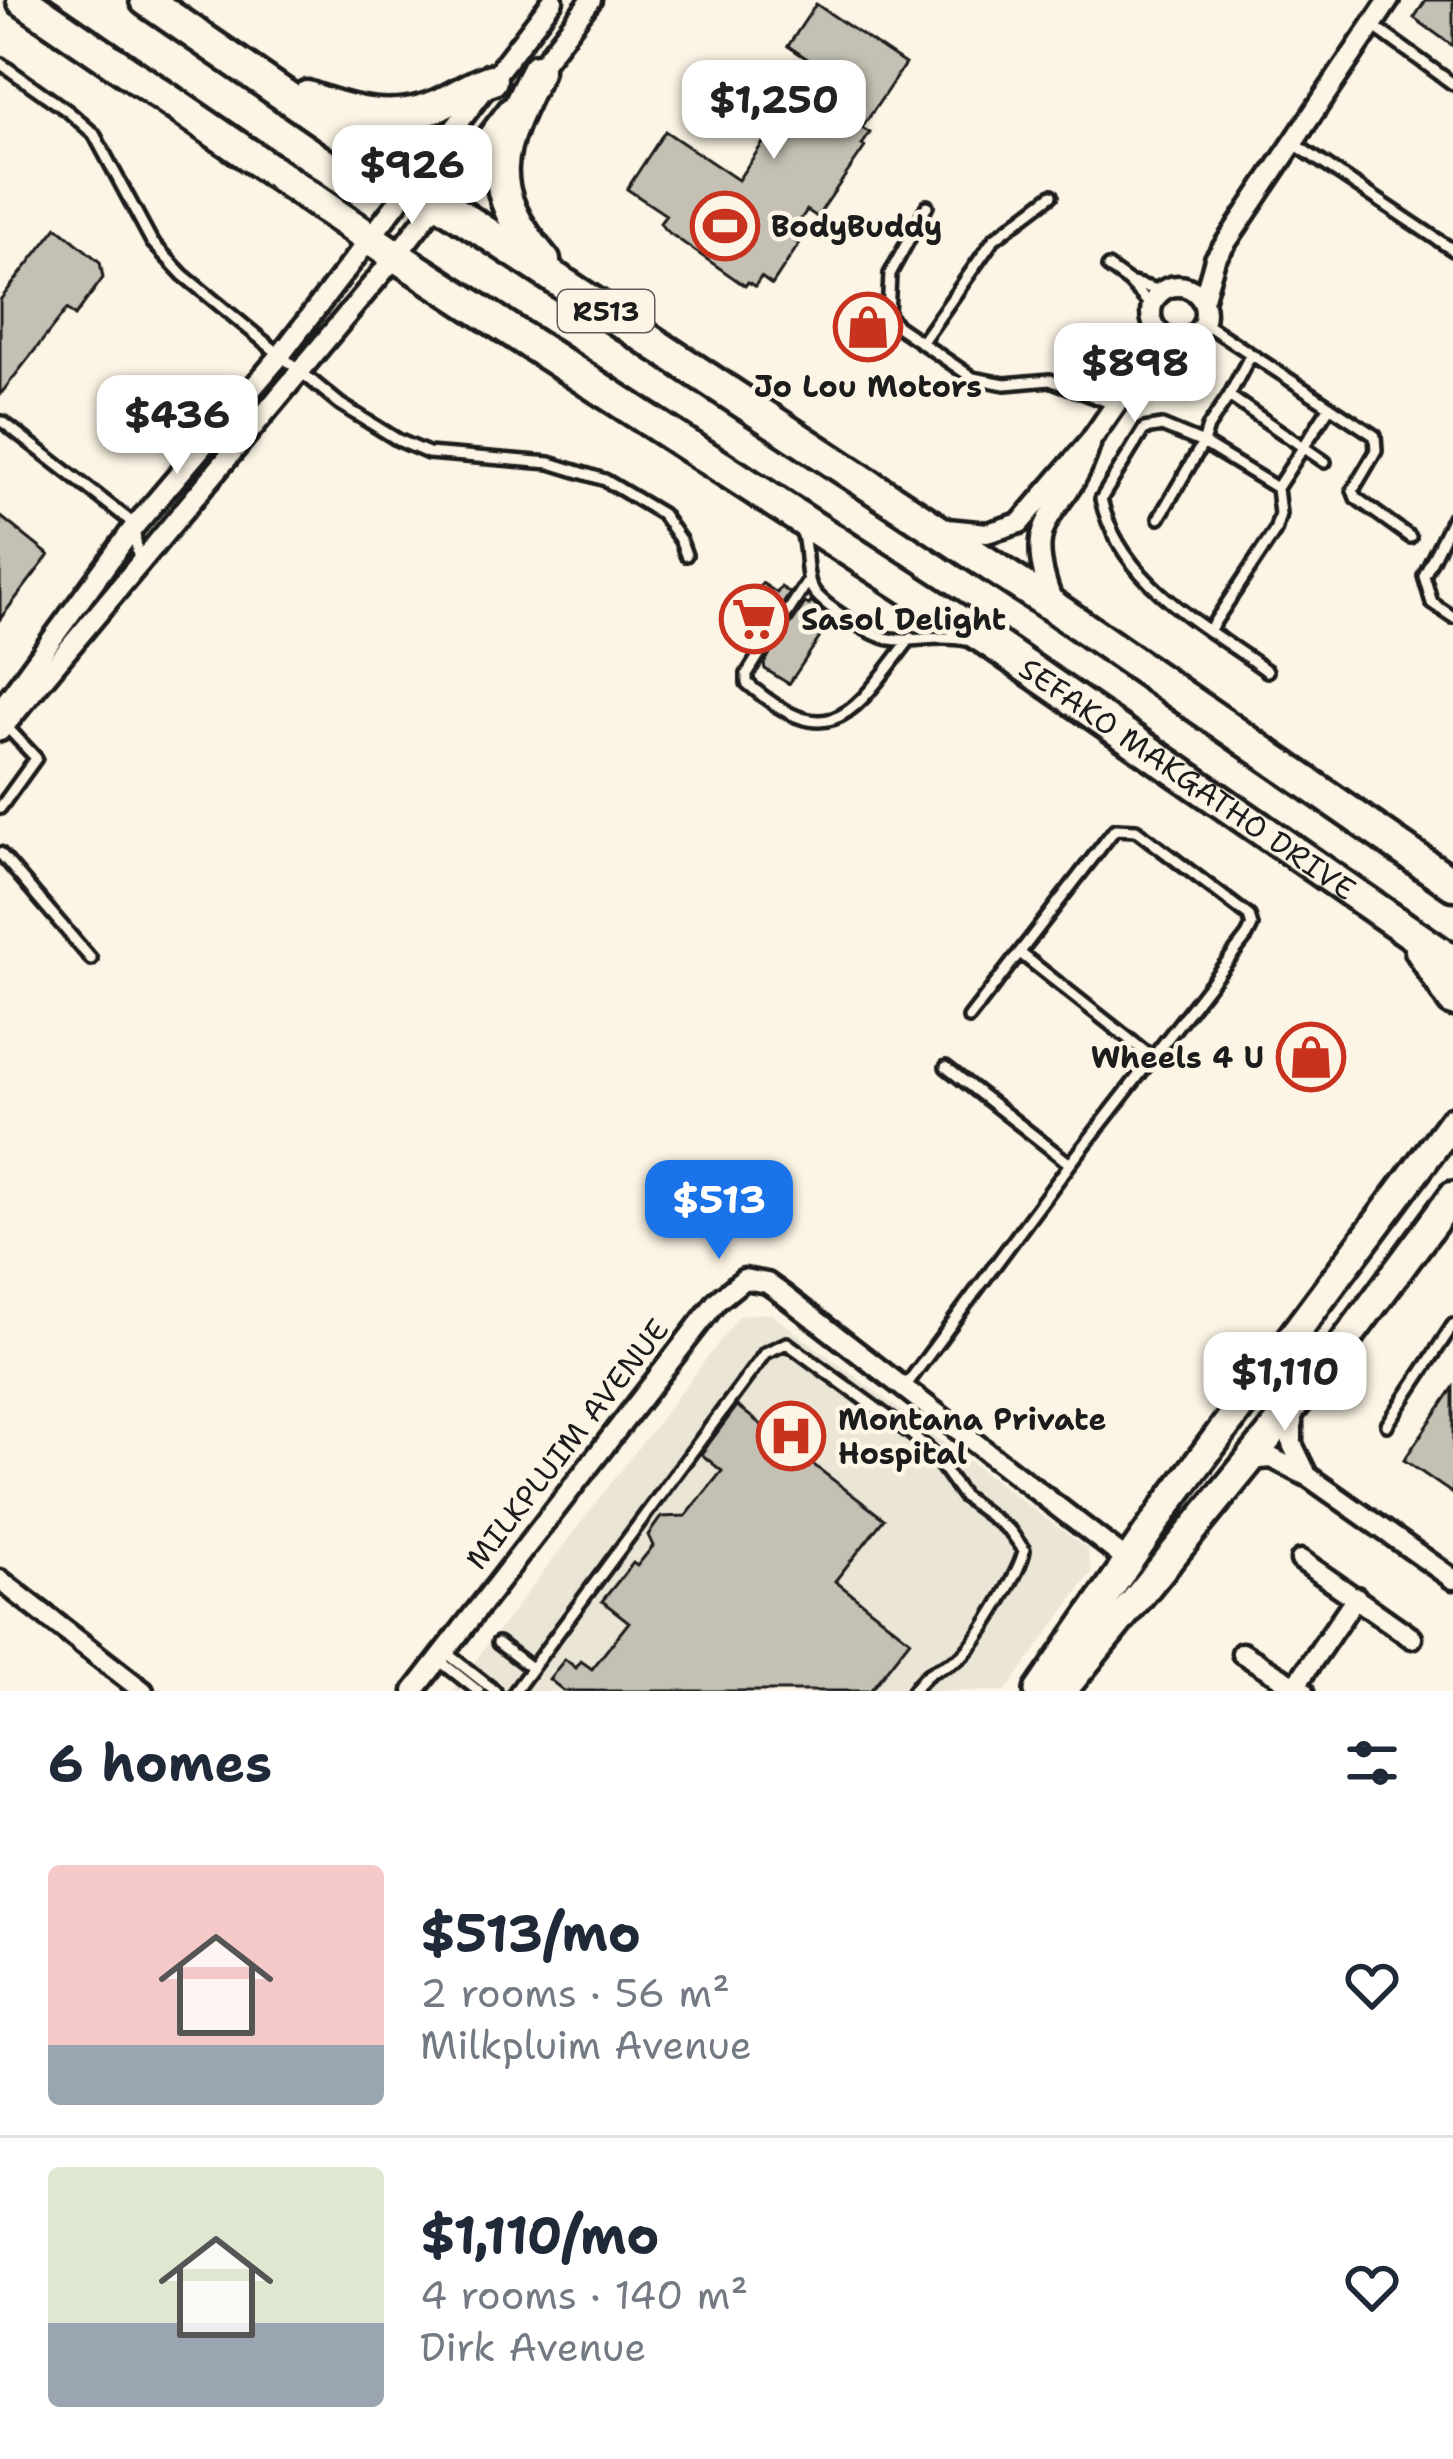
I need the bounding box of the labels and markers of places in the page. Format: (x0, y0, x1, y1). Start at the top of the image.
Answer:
pin: $1,250 (676, 60, 872, 162)
pin: $926 (341, 125, 483, 227)
sports icon: BodyBuddy (690, 191, 760, 261)
place label: BodyBuddy (771, 206, 942, 247)
shop icon: Jo Lou Motors (833, 292, 903, 362)
pin: $898 (1064, 323, 1206, 425)
place label: Jo Lou Motors (754, 366, 982, 407)
pin: $436 (106, 375, 248, 477)
supermarket icon: Sasol Delight (719, 584, 789, 654)
place label: Sasol Delight (801, 599, 1006, 640)
shop icon: Wheels 4 U (1276, 1022, 1346, 1092)
place label: Wheels 4 U (1091, 1037, 1264, 1078)
pin: $513 (648, 1160, 790, 1262)
pin: $1,110 (1187, 1332, 1383, 1434)
place label: Montana Private Hospital (838, 1399, 1106, 1474)
hospital icon: Montana Private Hospital (756, 1401, 826, 1471)

